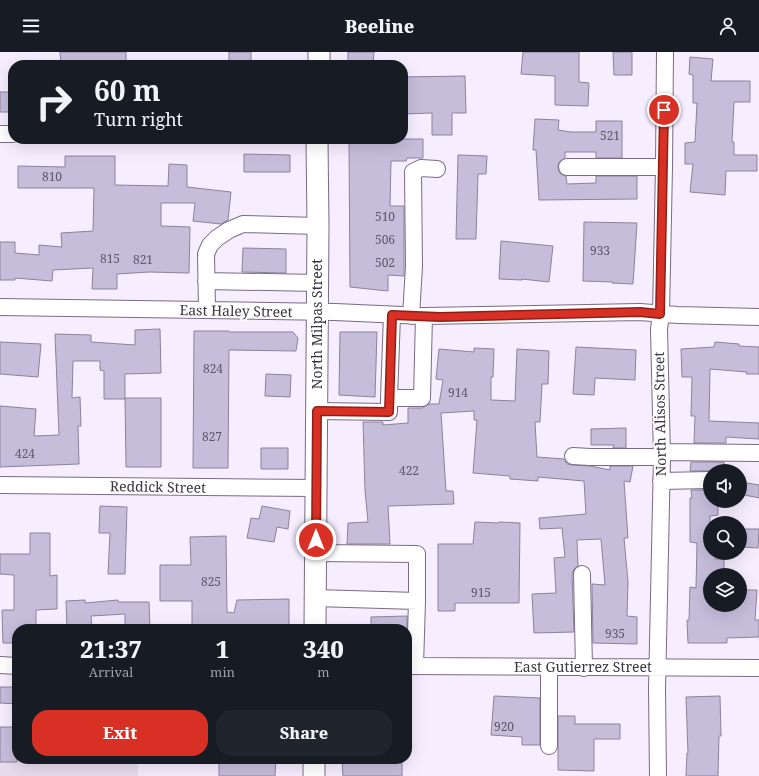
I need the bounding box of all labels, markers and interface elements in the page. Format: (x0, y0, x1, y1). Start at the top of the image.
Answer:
text: Beeline (345, 14, 414, 38)
icon: menu (20, 15, 42, 37)
icon: person (717, 15, 739, 37)
text: 60 m (94, 71, 161, 109)
icon: right (28, 76, 80, 128)
pin (647, 93, 681, 127)
icon: arrive (653, 99, 675, 121)
text: Turn right (94, 107, 183, 131)
house number: 521 (600, 127, 620, 144)
house number: 810 (42, 168, 62, 185)
house number: 510 (375, 208, 395, 225)
house number: 506 (375, 231, 395, 248)
house number: 933 (590, 242, 610, 259)
house number: 815 (100, 250, 120, 267)
house number: 821 (133, 251, 153, 268)
house number: 502 (375, 254, 395, 271)
street label: North Milpas Street (307, 259, 326, 389)
street label: East Haley Street (179, 300, 293, 321)
street label: North Alisos Street (649, 351, 670, 477)
house number: 824 (203, 360, 223, 377)
house number: 914 (448, 384, 468, 401)
house number: 827 (202, 428, 222, 445)
house number: 424 (15, 445, 35, 462)
house number: 422 (399, 462, 419, 479)
map controls (703, 464, 747, 612)
button: sound (703, 464, 747, 508)
street label: Reddick Street (110, 476, 206, 497)
button: search (703, 516, 747, 560)
position arrow (295, 519, 337, 561)
button: layers (703, 568, 747, 612)
house number: 825 (201, 573, 221, 590)
house number: 915 (471, 584, 491, 601)
house number: 935 (605, 625, 625, 642)
text: 21:37 (80, 632, 142, 665)
text: 1 (216, 632, 229, 665)
text: 340 (303, 632, 344, 665)
street label: East Gutierrez Street (514, 657, 652, 676)
text: Arrival (89, 663, 133, 681)
text: min (210, 663, 235, 681)
text: m (317, 663, 330, 681)
button: Exit (32, 710, 208, 756)
button: Share (216, 710, 392, 756)
house number: 920 (494, 718, 514, 735)

